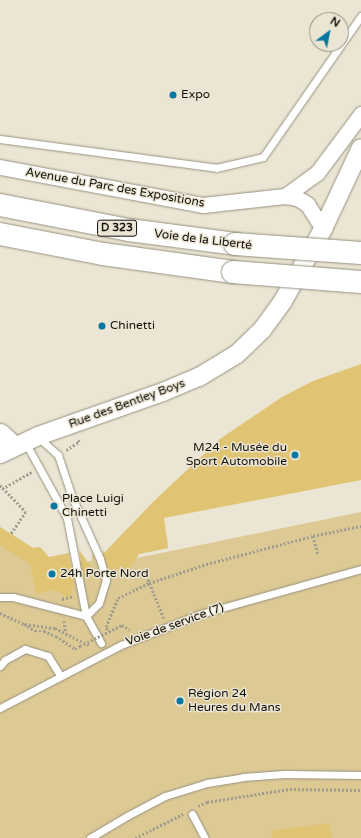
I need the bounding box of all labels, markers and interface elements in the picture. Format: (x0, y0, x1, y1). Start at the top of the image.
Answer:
north arrow (309, 12, 349, 52)
text: N (328, 14, 342, 30)
place label: Expo (181, 88, 210, 102)
marker: Expo (168, 90, 178, 100)
street label: Avenue du Parc des Expositions (24, 165, 206, 211)
road number: D 323 (97, 219, 137, 237)
street label: Voie de la Liberté (153, 227, 253, 253)
place label: Chinetti (110, 319, 155, 333)
marker: Chinetti (97, 321, 107, 331)
street label: Rue des Bentley Boys (67, 376, 187, 432)
place label: M24 - Musée du Sport Automobile (186, 441, 287, 469)
marker: M24 - Musée du Sport Automobile (290, 450, 300, 460)
place label: Place Luigi Chinetti (62, 492, 124, 520)
marker: Place Luigi Chinetti (49, 501, 59, 511)
place label: 24h Porte Nord (60, 567, 148, 581)
marker: 24h Porte Nord (47, 569, 57, 579)
street label: Voie de service (7) (124, 601, 226, 649)
place label: Région 24 Heures du Mans (188, 687, 280, 715)
marker: Région 24 Heures du Mans (175, 696, 185, 706)

